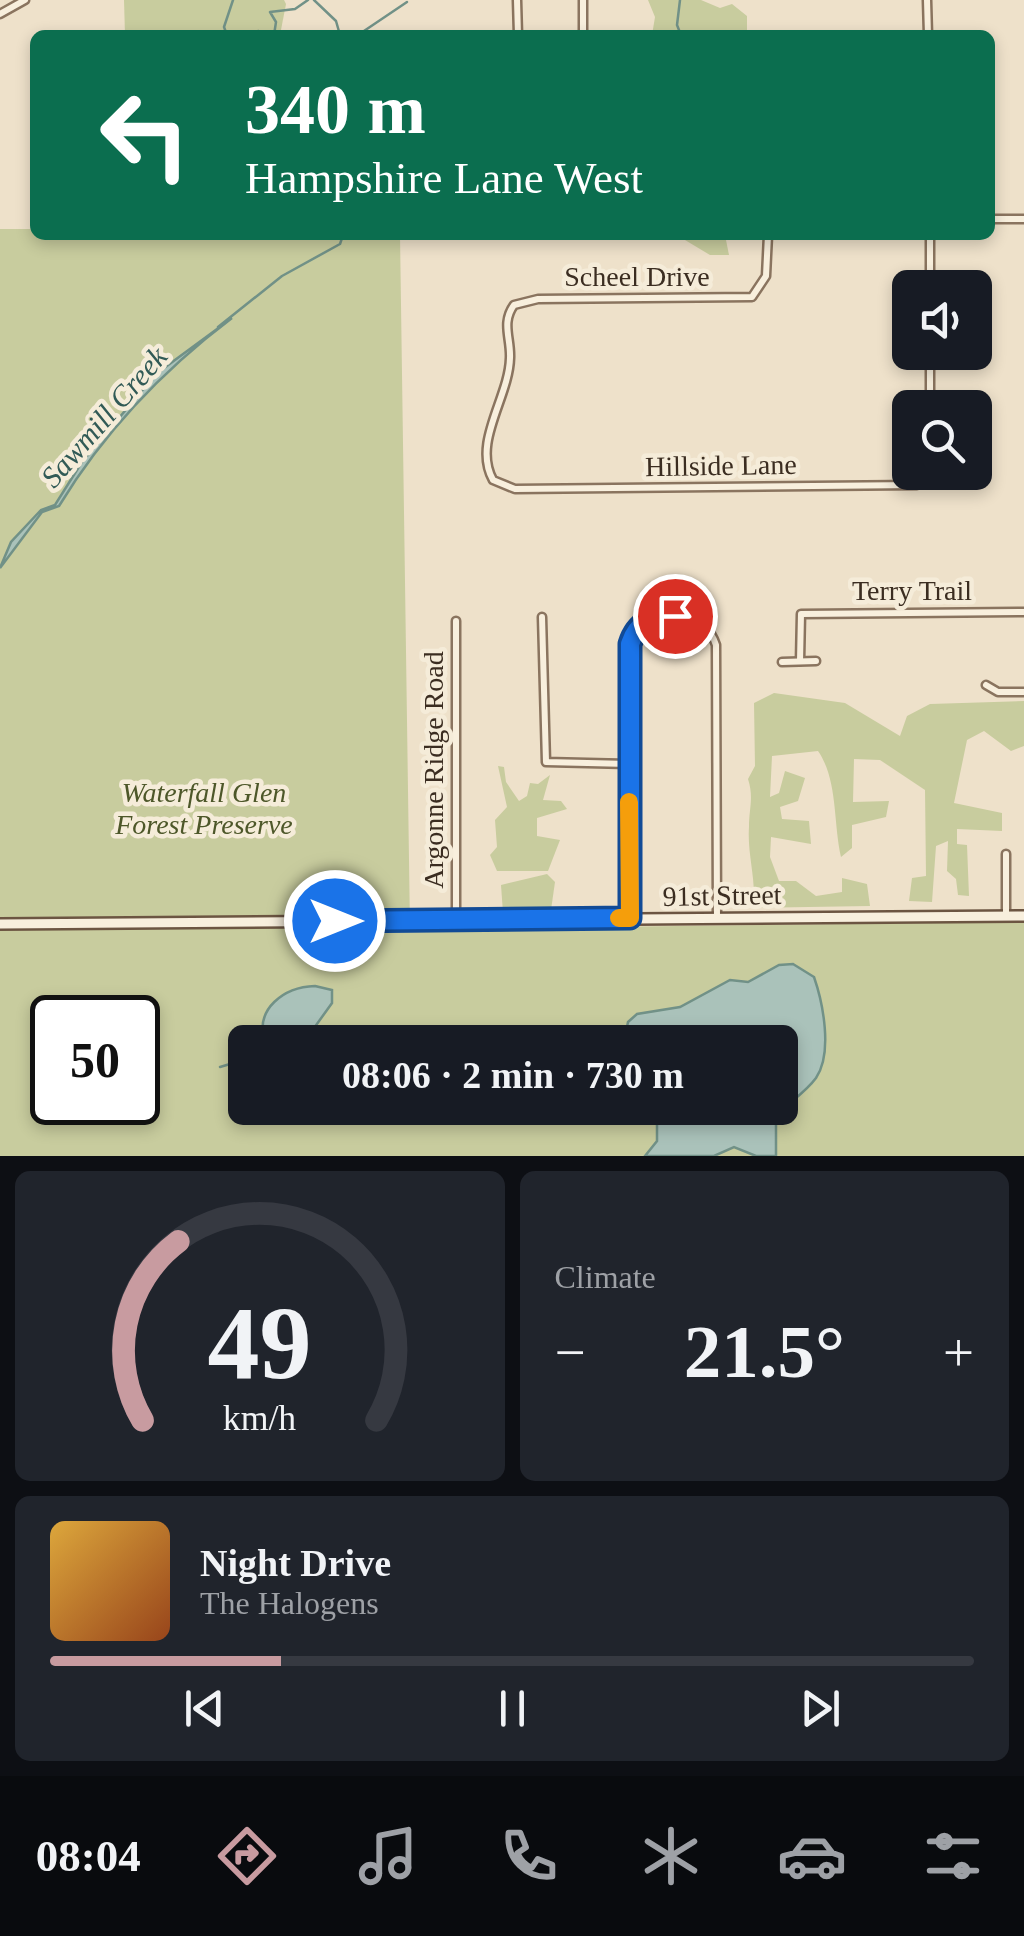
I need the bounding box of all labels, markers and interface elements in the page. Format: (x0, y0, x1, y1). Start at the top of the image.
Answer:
icon: left (80, 70, 210, 200)
text: 340 m (245, 71, 426, 148)
text: Hampshire Lane West (245, 153, 643, 203)
street label: Scheel Drive (564, 261, 710, 292)
map controls (892, 270, 992, 490)
button: sound (892, 270, 992, 370)
water label: Sawmill Creek (34, 339, 174, 493)
button: search (892, 390, 992, 490)
street label: Hillside Lane (645, 449, 797, 482)
pin (633, 574, 718, 659)
street label: Terry Trail (852, 575, 972, 606)
icon: arrive (648, 589, 703, 644)
street label: Argonne Ridge Road (418, 651, 449, 889)
park label: Waterfall Glen Forest Preserve (114, 777, 293, 840)
position arrow (283, 869, 387, 973)
street label: 91st Street (662, 879, 782, 912)
speed limit sign: 50 (30, 995, 160, 1125)
text: 08:06 · 2 min · 730 m (342, 1054, 684, 1096)
text: Climate (555, 1259, 656, 1295)
text: 49 (208, 1285, 312, 1400)
text: 21.5° (684, 1310, 845, 1393)
text: − (555, 1322, 586, 1383)
text: + (943, 1322, 974, 1383)
text: km/h (223, 1398, 297, 1438)
text: Night Drive (200, 1542, 391, 1584)
text: The Halogens (200, 1585, 379, 1621)
icon: previous (177, 1681, 232, 1736)
icon: pause (485, 1681, 540, 1736)
icon: next (793, 1681, 848, 1736)
icon: directions (212, 1821, 282, 1891)
icon: music (353, 1821, 423, 1891)
icon: phone (494, 1821, 564, 1891)
icon: climate (636, 1821, 706, 1891)
icon: car (777, 1821, 847, 1891)
icon: filters (918, 1821, 988, 1891)
text: 08:04 (36, 1831, 141, 1881)

